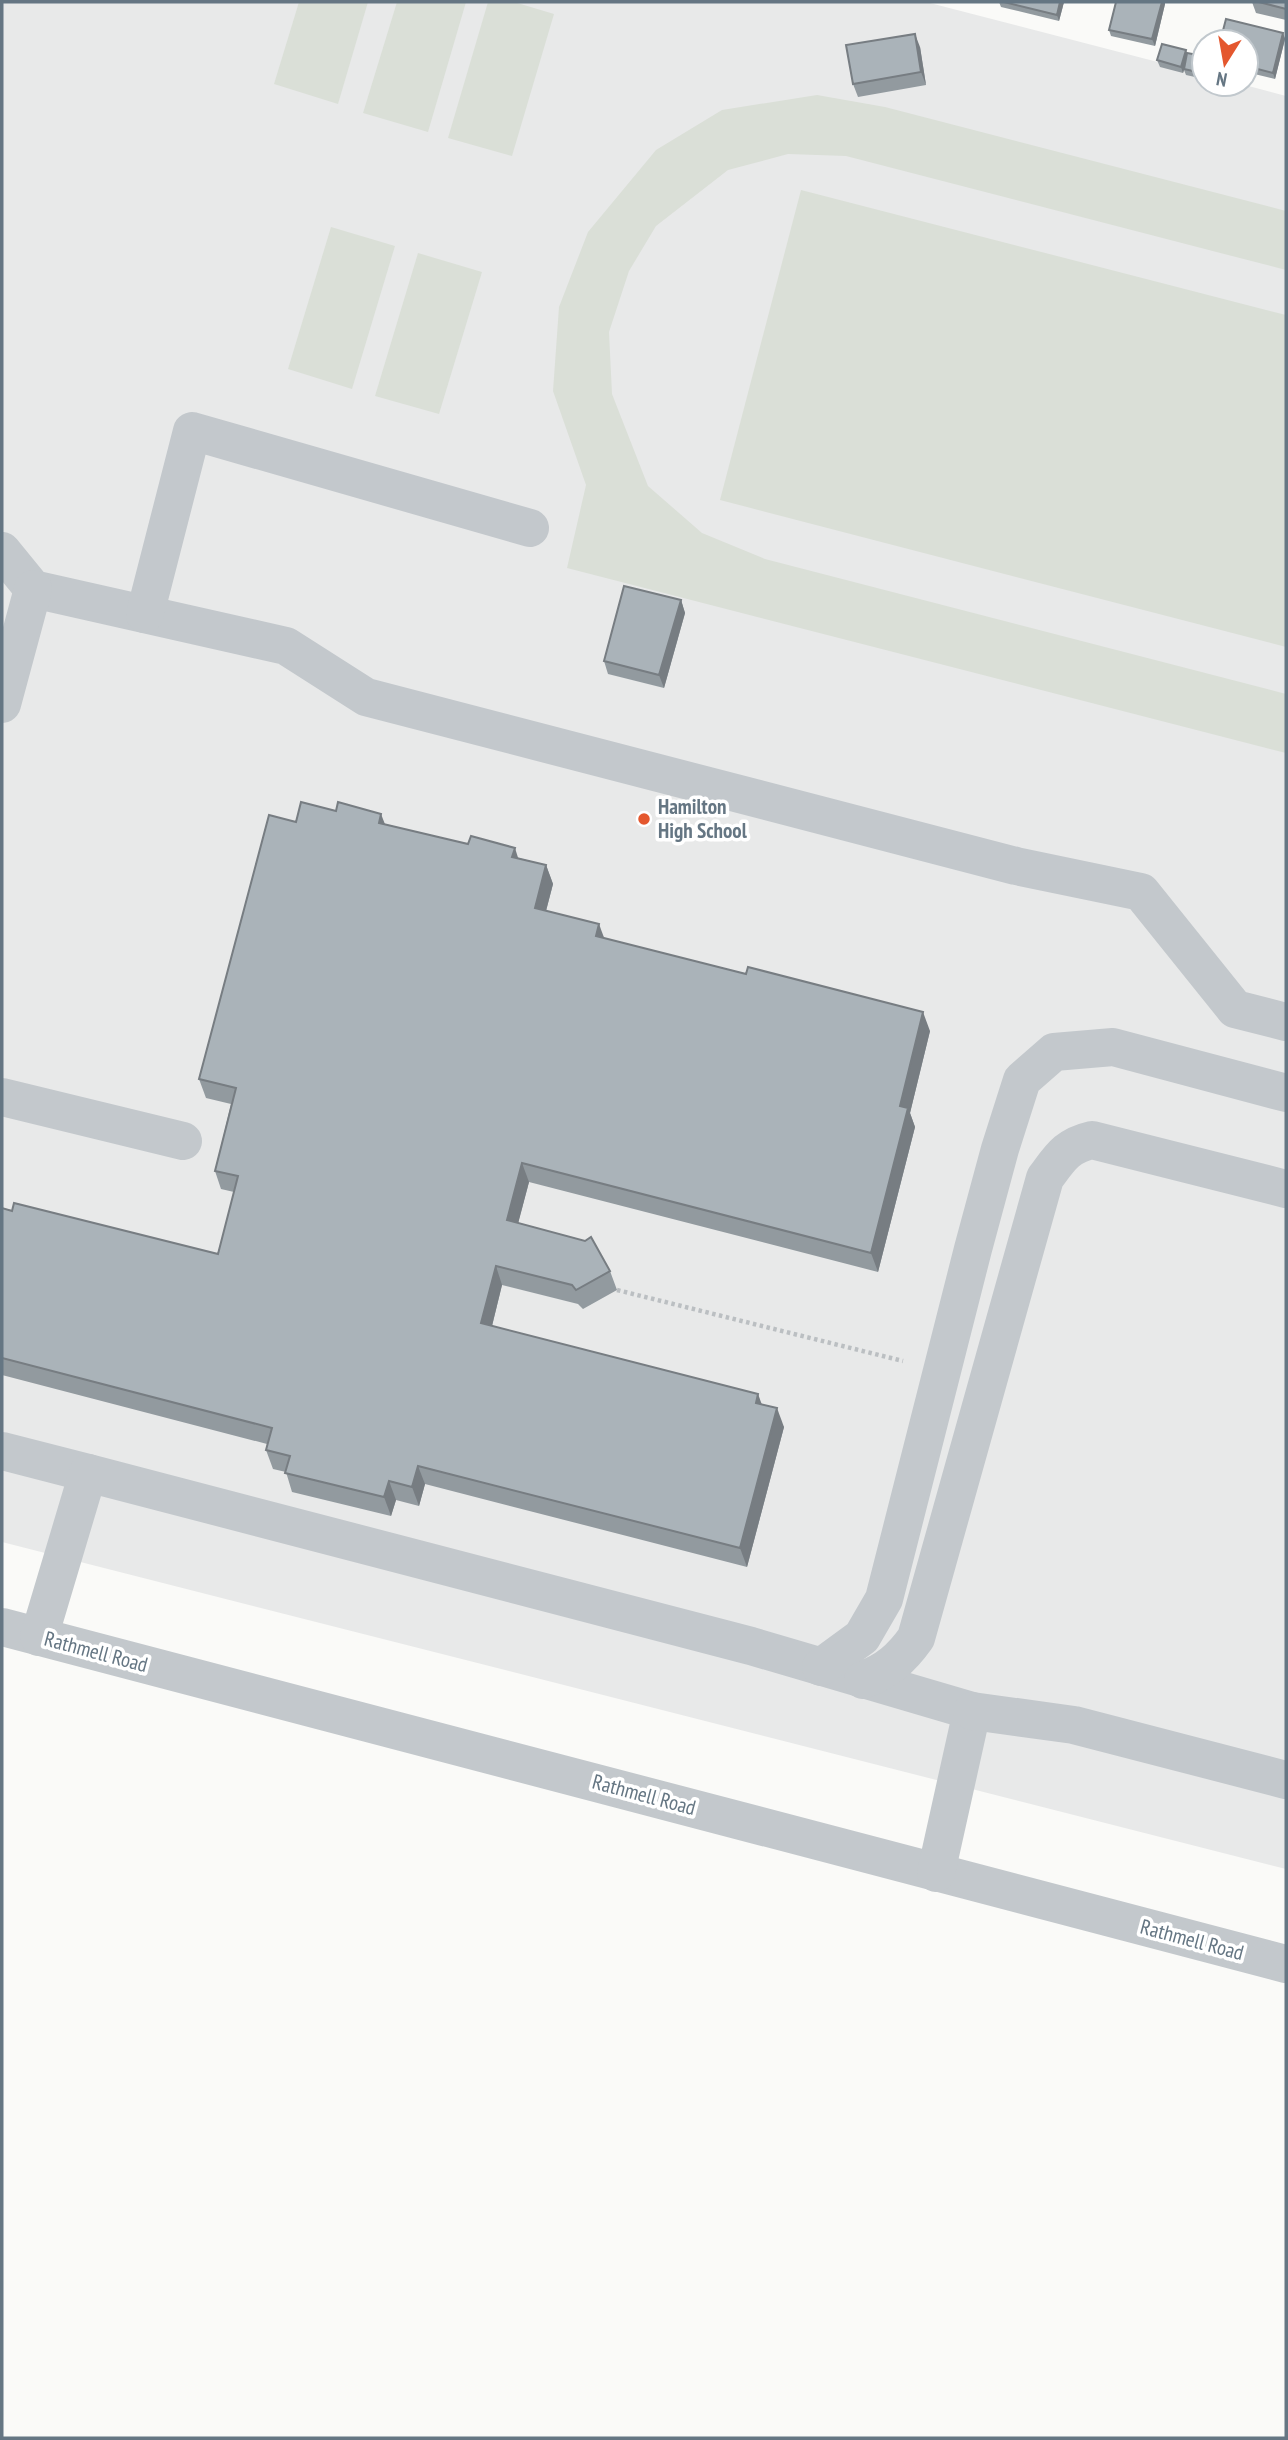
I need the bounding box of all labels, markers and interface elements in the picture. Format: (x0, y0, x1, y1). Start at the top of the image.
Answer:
north arrow (1190, 28, 1260, 98)
text: N (1214, 67, 1229, 92)
place label: Hamilton High School (658, 793, 748, 844)
marker: Hamilton High School (636, 811, 652, 827)
street label: Rathmell Road (41, 1625, 151, 1678)
street label: Rathmell Road (589, 1768, 699, 1821)
street label: Rathmell Road (1137, 1913, 1247, 1966)

